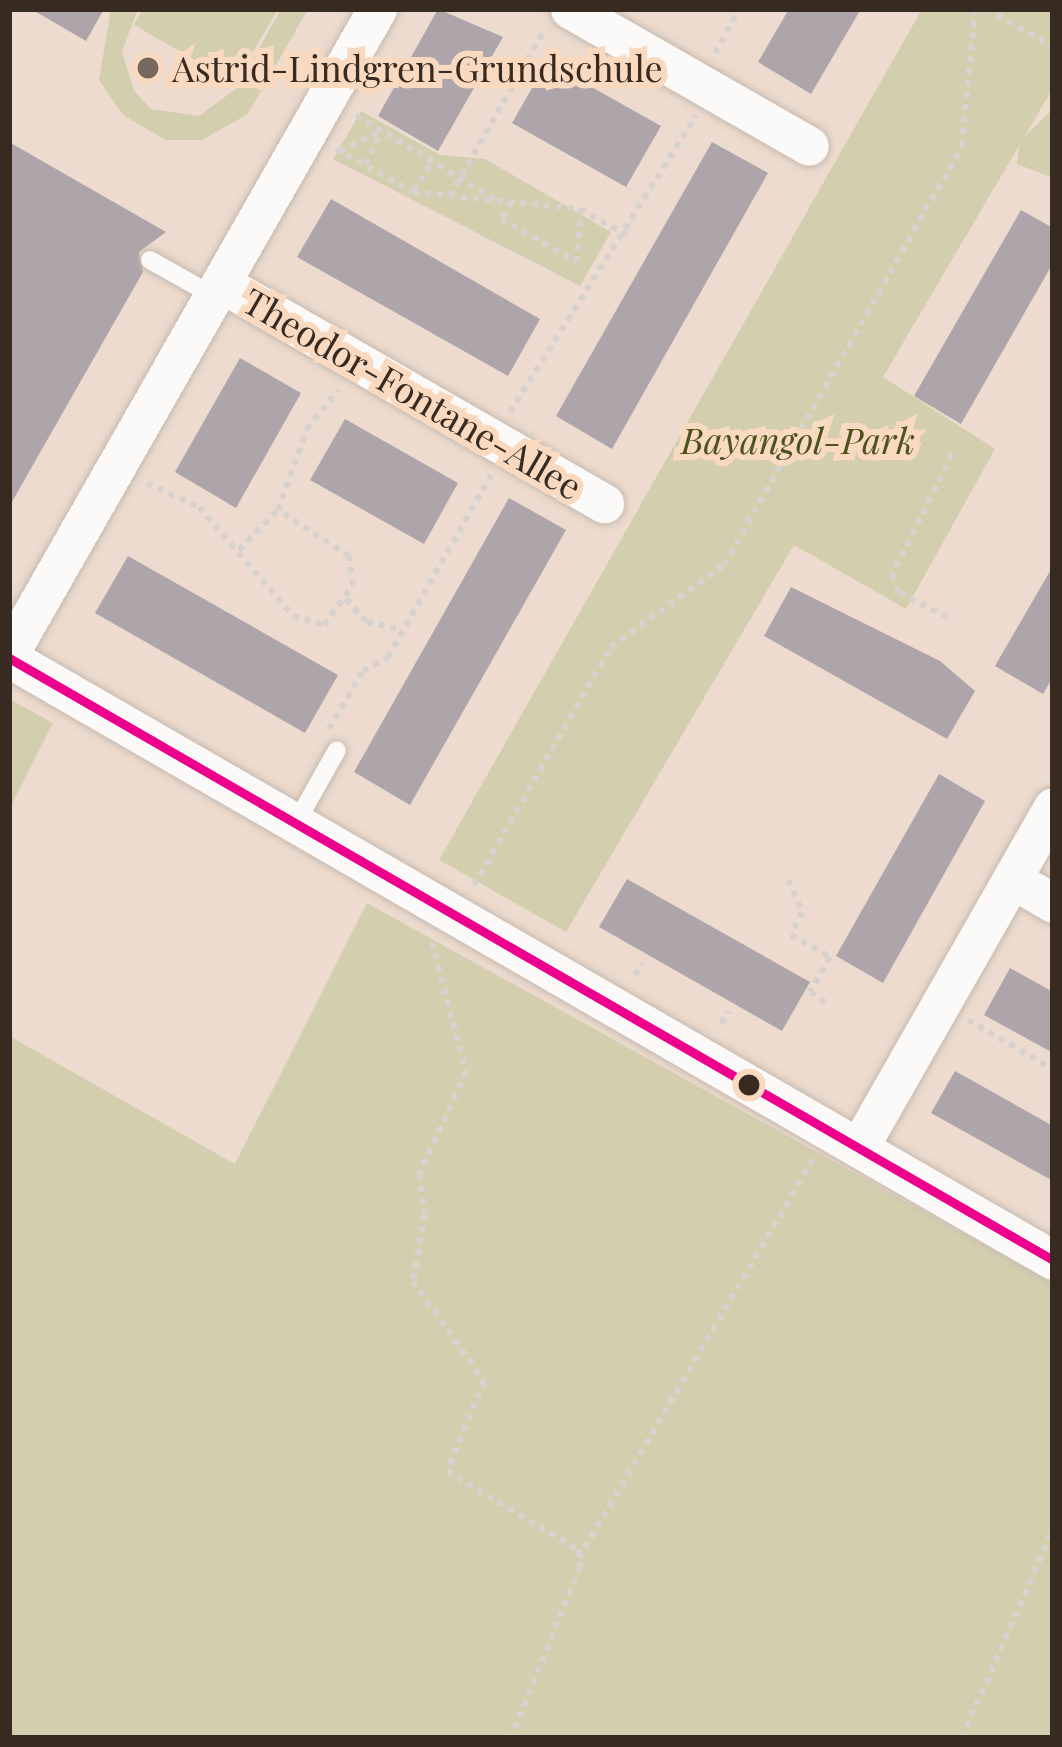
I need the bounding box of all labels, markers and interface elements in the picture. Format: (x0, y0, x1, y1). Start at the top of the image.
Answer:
place label: Astrid-Lindgren-Grundschule (172, 46, 663, 90)
marker: Astrid-Lindgren-Grundschule (135, 55, 161, 81)
street label: Theodor-Fontane-Allee (236, 278, 590, 508)
park label: Bayangol-Park (681, 418, 915, 462)
unlabelled marker (738, 1074, 760, 1096)

